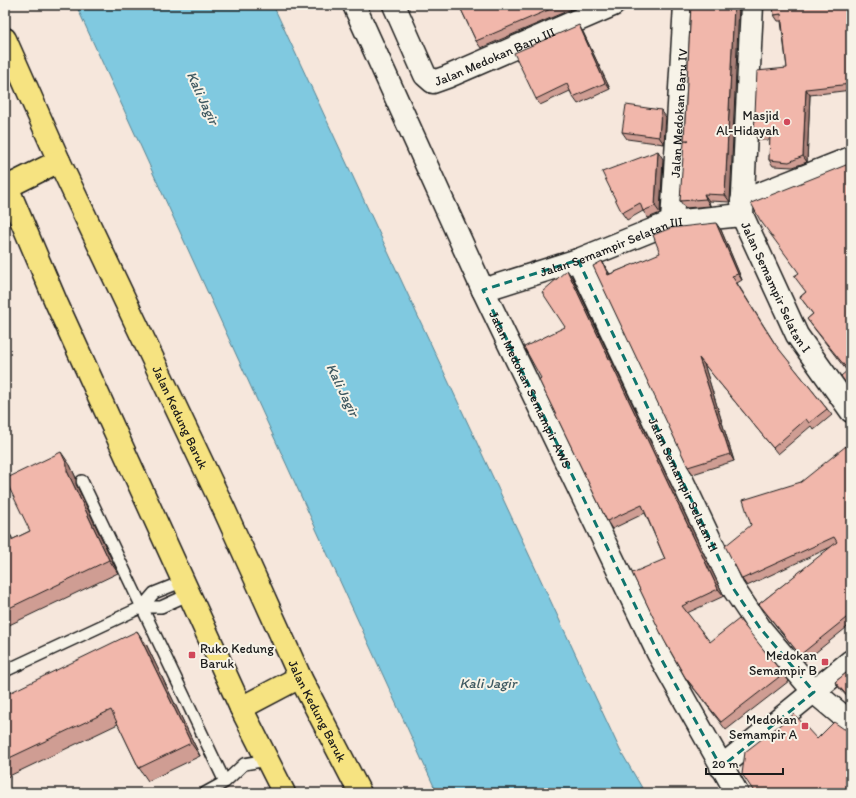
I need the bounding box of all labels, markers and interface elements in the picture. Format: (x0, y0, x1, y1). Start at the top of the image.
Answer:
street label: Jalan Medokan Baru III (432, 24, 558, 89)
street label: Jalan Medokan Baru IV (668, 48, 690, 178)
water label: Kali Jagir (183, 69, 223, 129)
place label: Masjid Al-Hidayah (716, 108, 779, 138)
marker: Masjid Al-Hidayah (782, 117, 792, 127)
street label: Jalan Semampir Selatan III (538, 214, 684, 280)
street label: Jalan Semampir Selatan I (738, 219, 814, 356)
street label: Jalan Medokan Semampir AWS (486, 308, 575, 471)
water label: Kali Jagir (322, 361, 363, 421)
street label: Jalan Kedung Baruk (149, 363, 211, 472)
street label: Jalan Semampir Selatan II (645, 415, 722, 554)
place label: Ruko Kedung Baruk (200, 641, 274, 671)
place label: Medokan Semampir B (749, 648, 818, 678)
marker: Ruko Kedung Baruk (187, 650, 197, 660)
marker: Medokan Semampir B (820, 657, 830, 667)
street label: Jalan Kedung Baruk (285, 658, 350, 765)
water label: Kali Jagir (460, 675, 518, 692)
place label: Medokan Semampir A (729, 712, 798, 742)
marker: Medokan Semampir A (800, 721, 810, 731)
scale bar (706, 750, 783, 776)
text: 20 m (712, 757, 739, 771)

